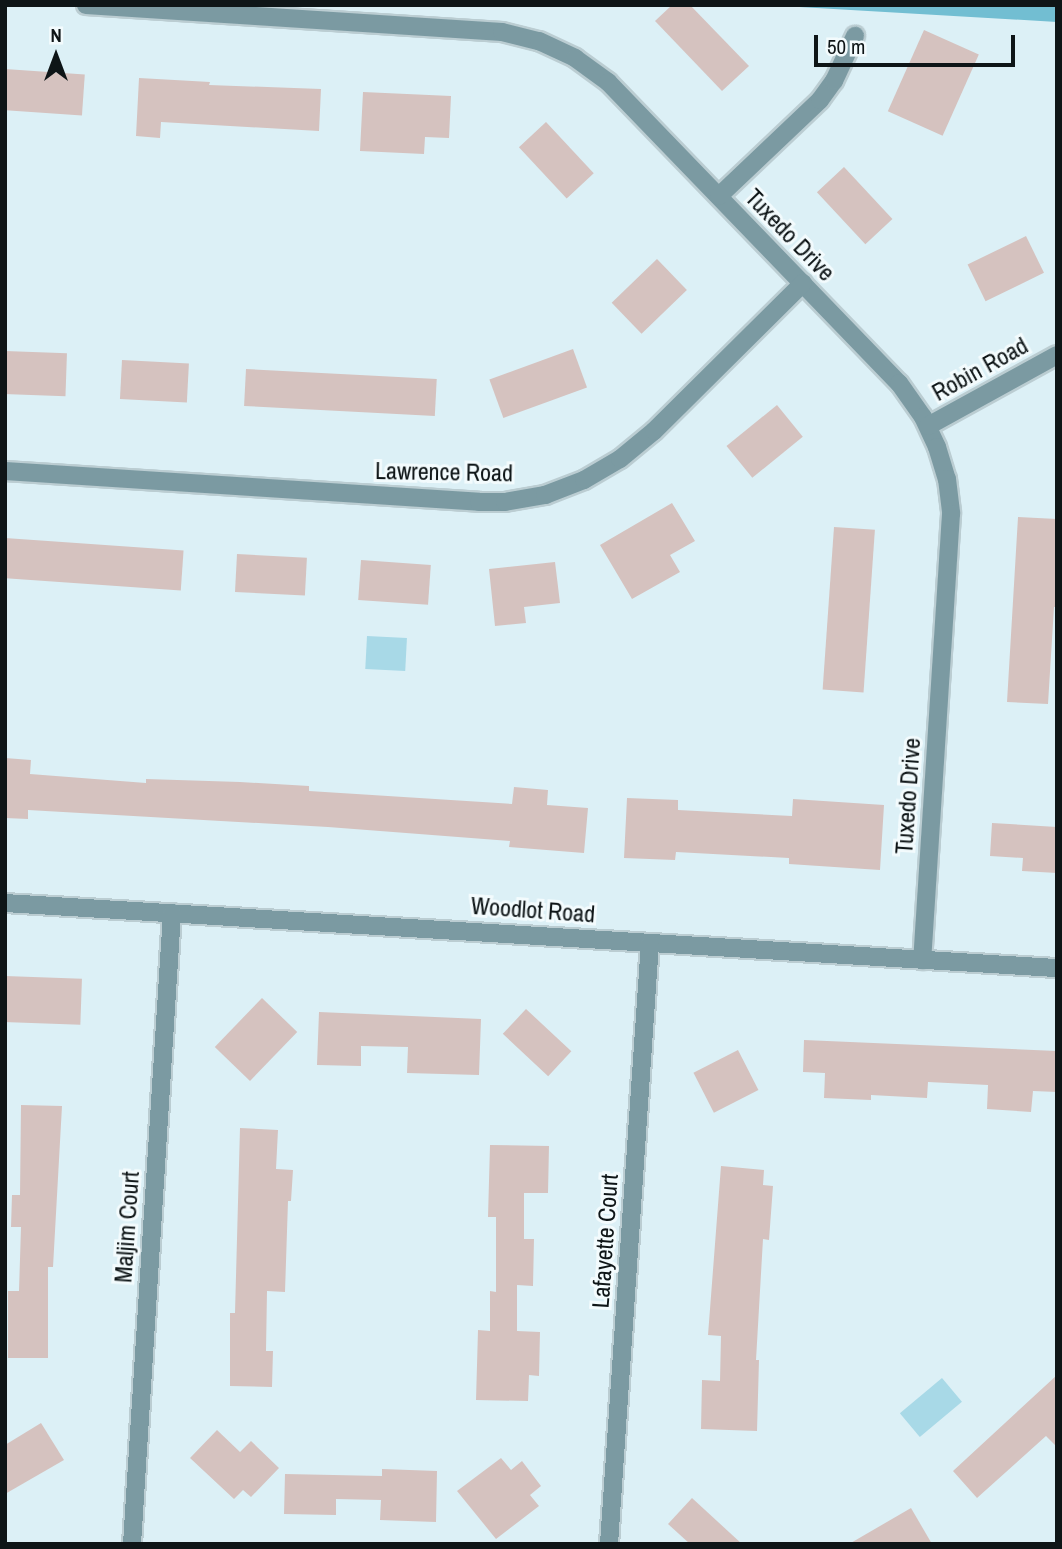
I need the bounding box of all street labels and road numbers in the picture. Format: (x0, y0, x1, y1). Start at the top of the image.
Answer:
street label: Tuxedo Drive (739, 183, 841, 287)
street label: Robin Road (927, 331, 1033, 407)
street label: Lawrence Road (375, 456, 513, 488)
street label: Tuxedo Drive (890, 737, 926, 855)
street label: Woodlot Road (470, 891, 596, 929)
street label: Maljim Court (109, 1170, 145, 1284)
street label: Lafayette Court (586, 1173, 624, 1309)

